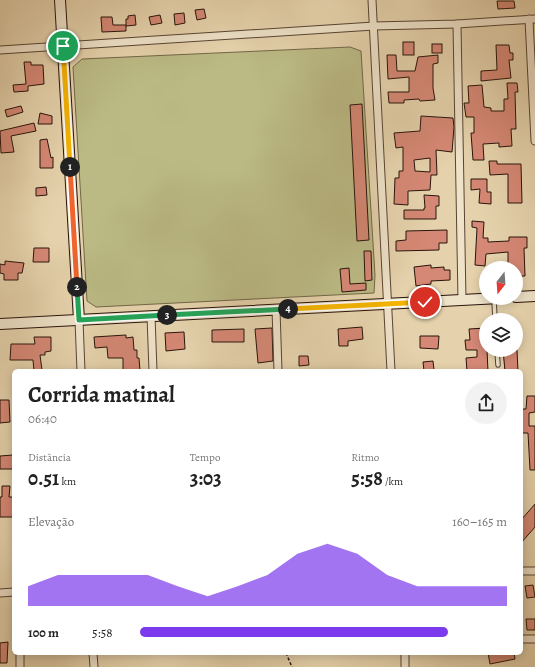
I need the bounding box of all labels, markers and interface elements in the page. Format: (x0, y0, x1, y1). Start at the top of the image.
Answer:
pin (46, 29, 80, 63)
icon: arrive (52, 35, 74, 57)
pin: 1 (60, 157, 80, 177)
text: 1 (68, 159, 72, 174)
north arrow (479, 261, 523, 305)
map controls (479, 261, 523, 357)
pin: 2 (67, 277, 87, 297)
text: 2 (74, 279, 80, 294)
pin (408, 285, 442, 319)
icon: check (414, 291, 436, 313)
pin: 4 (278, 299, 298, 319)
text: 4 (285, 301, 291, 316)
pin: 3 (157, 305, 177, 325)
text: 3 (165, 307, 169, 322)
button: layers (479, 313, 523, 357)
text: Corrida matinal (28, 380, 175, 410)
button: share (465, 382, 507, 424)
text: 06:40 (28, 410, 57, 427)
text: Distância (28, 450, 71, 465)
text: Tempo (190, 450, 220, 465)
text: Ritmo (351, 450, 379, 465)
text: 0.51 (28, 465, 59, 492)
text: 3:03 (190, 465, 222, 492)
text: 5:58 (351, 465, 383, 492)
text: km (59, 474, 76, 489)
text: /km (383, 474, 403, 489)
text: Elevação (28, 513, 74, 530)
text: 160–165 m (452, 513, 507, 530)
text: 100 m (28, 624, 59, 641)
text: 5:58 (92, 624, 113, 641)

